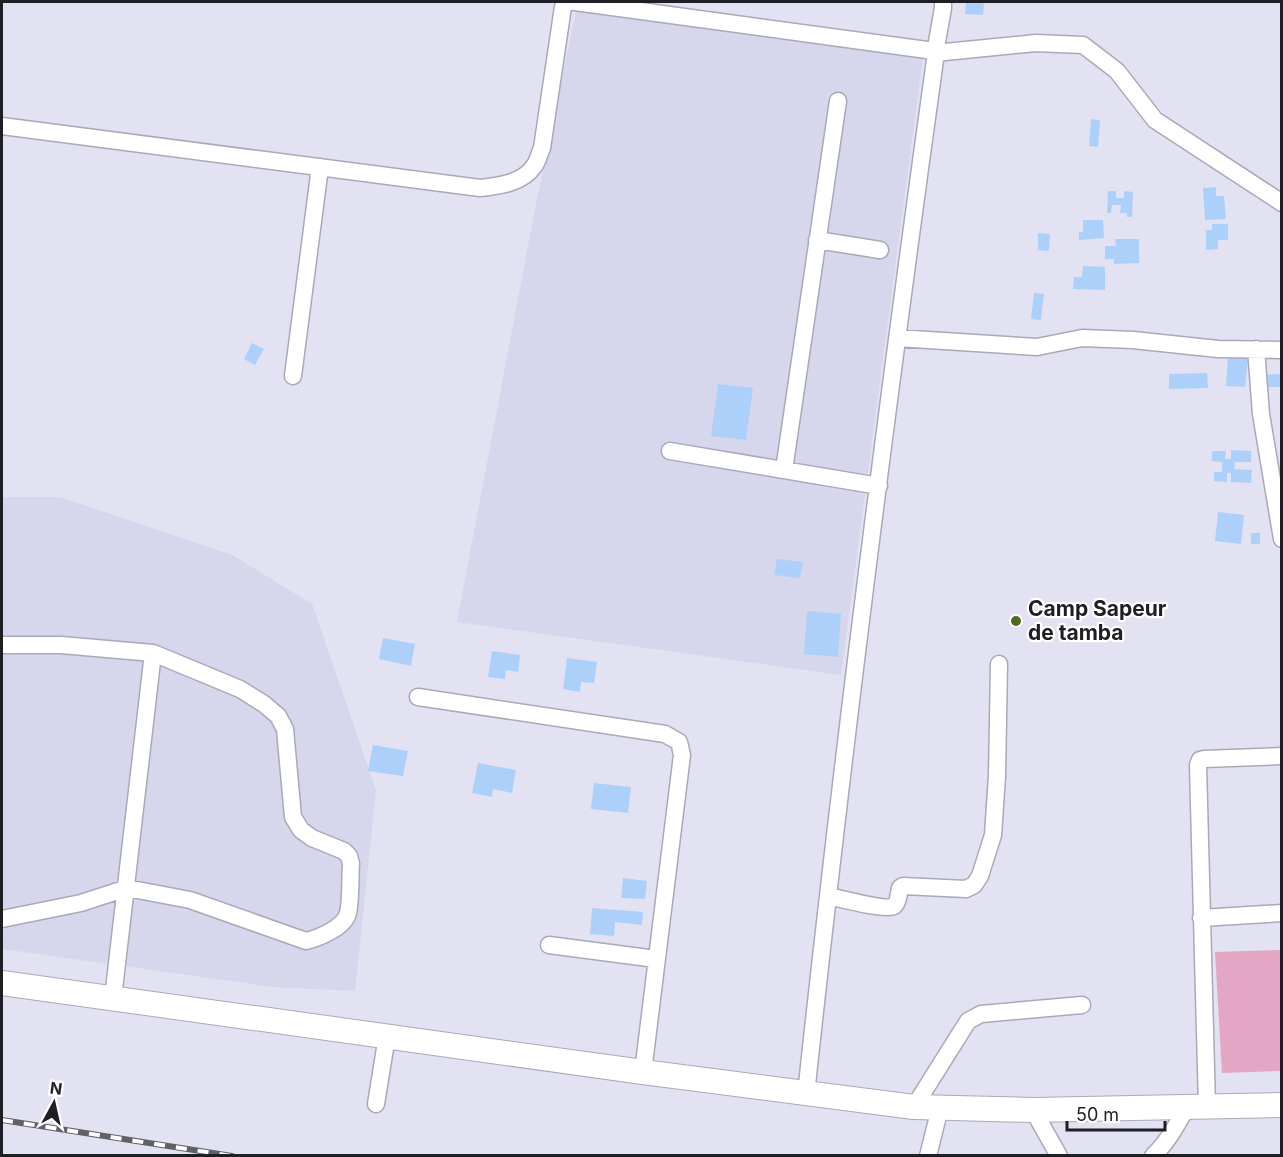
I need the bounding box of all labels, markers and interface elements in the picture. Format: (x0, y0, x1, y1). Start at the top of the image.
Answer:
place label: Camp Sapeur de tamba (1028, 596, 1167, 645)
marker: Camp Sapeur de tamba (1009, 614, 1023, 628)
north arrow (24, 1073, 84, 1133)
text: N (49, 1077, 64, 1099)
scale bar (1067, 1094, 1164, 1132)
text: 50 m (1076, 1104, 1119, 1125)

